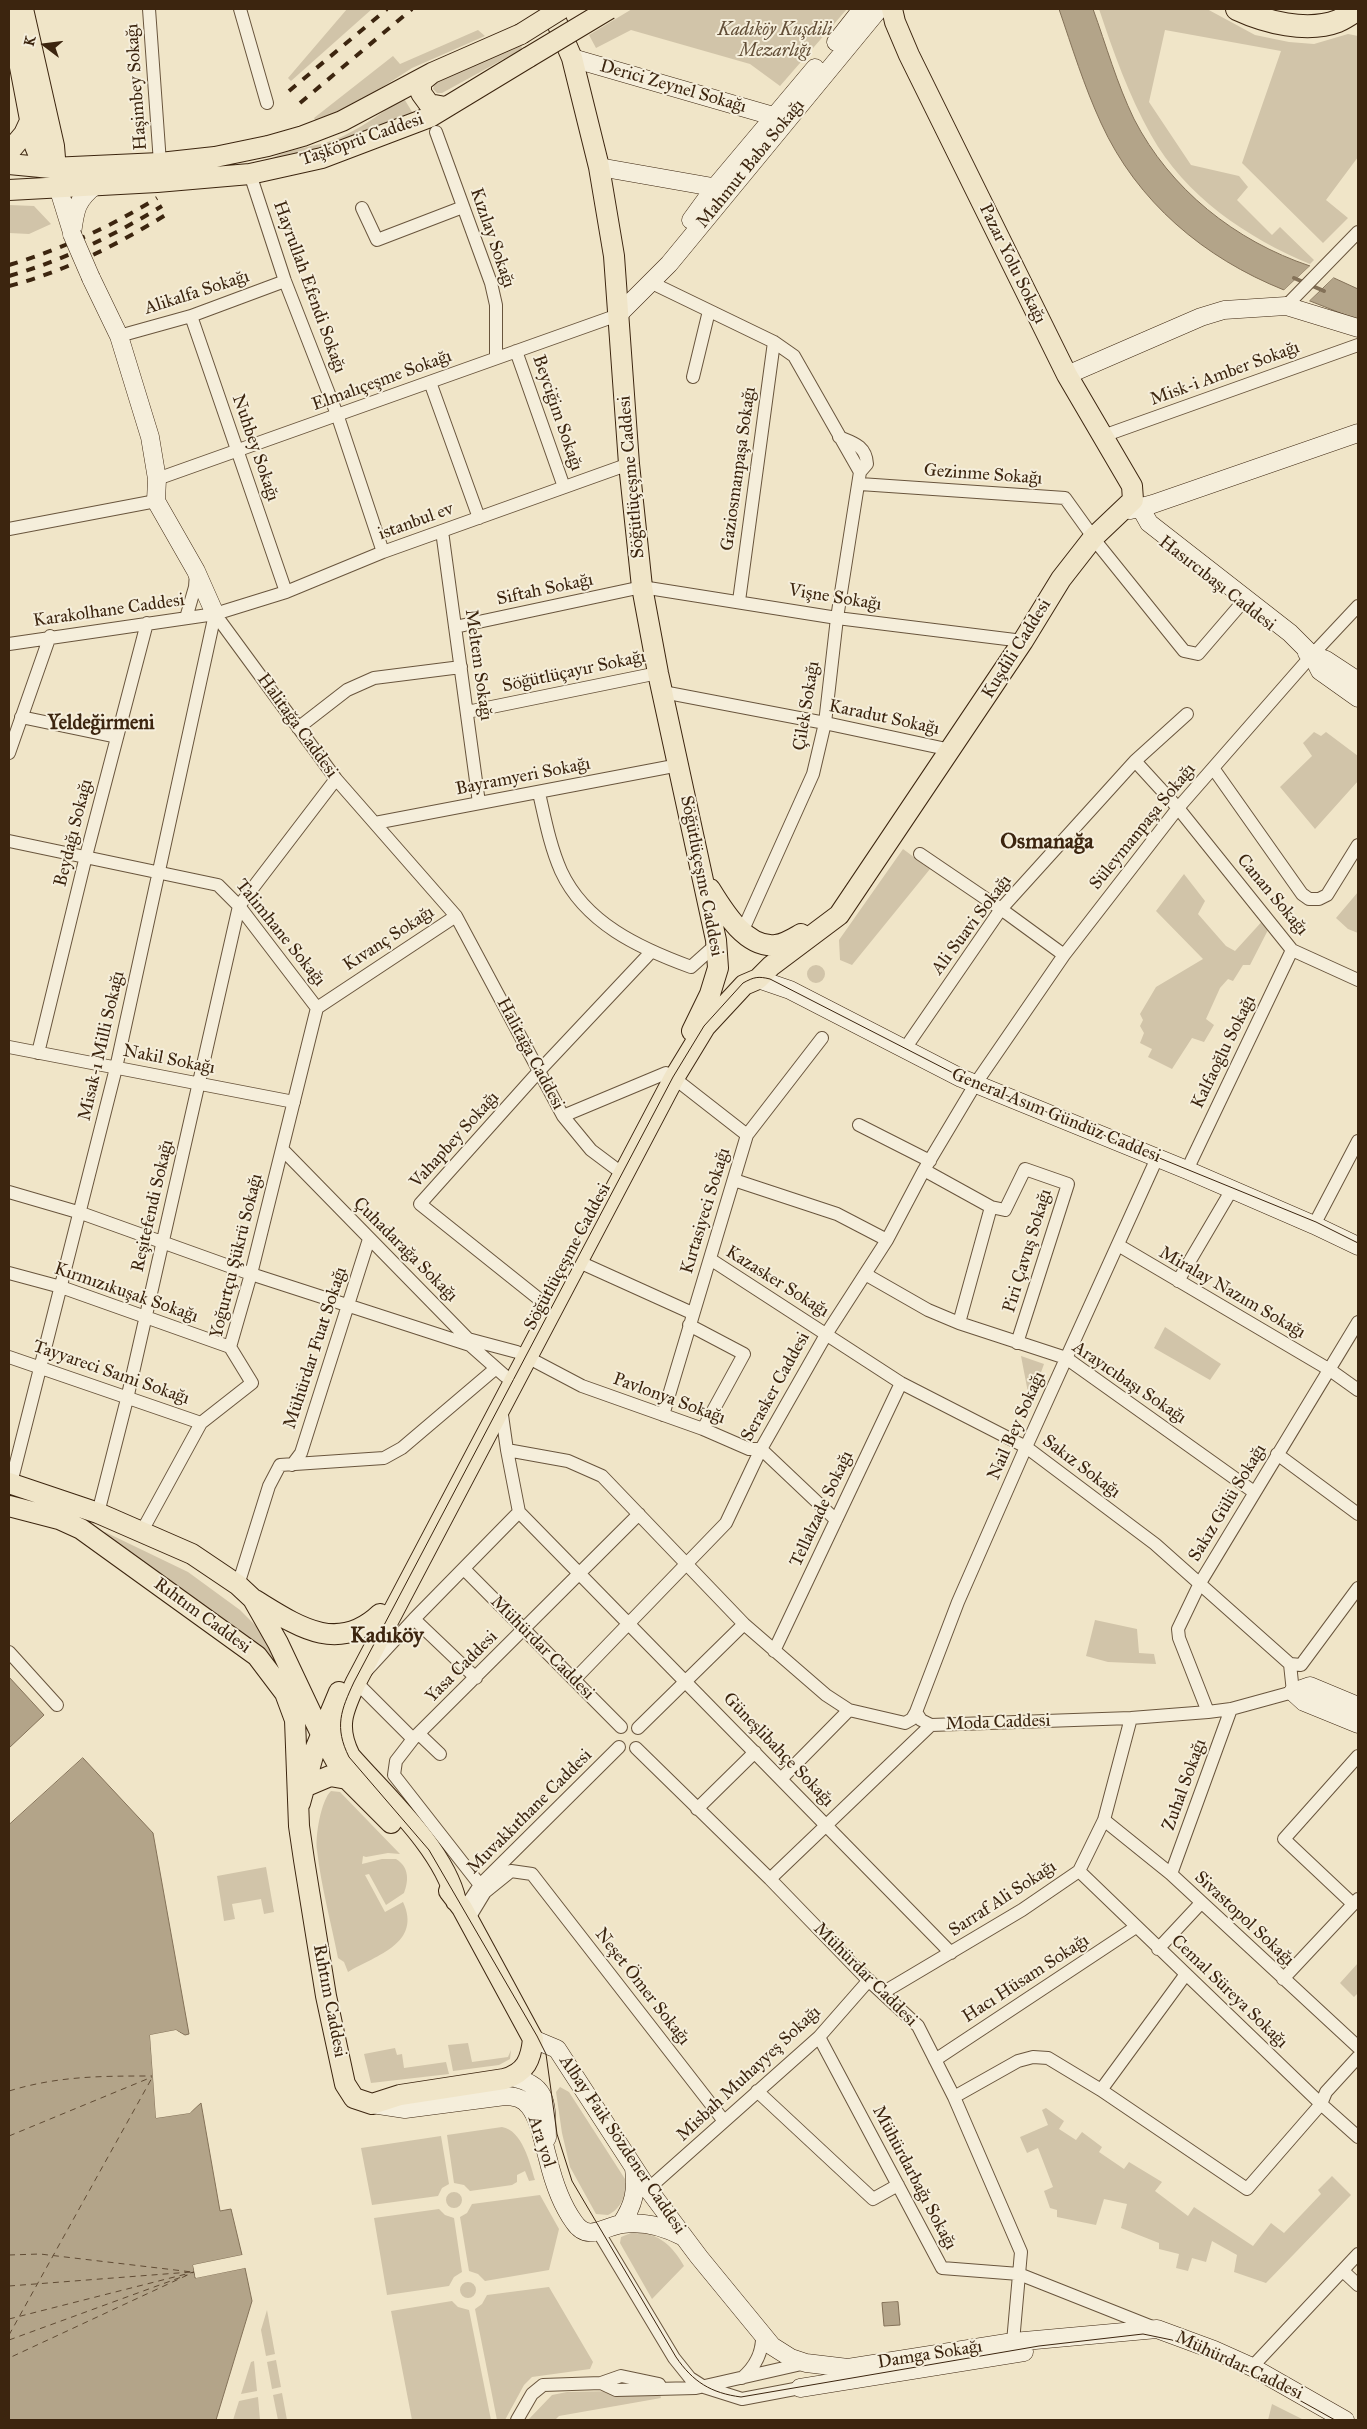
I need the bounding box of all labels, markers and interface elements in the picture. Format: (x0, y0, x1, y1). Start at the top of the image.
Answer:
north arrow (20, 20, 70, 70)
park label: Kadıköy Kuşdili Mezarlığı (718, 20, 832, 62)
street label: Haşimbey Sokağı (122, 23, 152, 151)
text: K (21, 34, 40, 48)
street label: Derici Zeynel Sokağı (597, 56, 749, 118)
street label: Mahmut Baba Sokağı (692, 95, 810, 233)
street label: Taşköprü Caddesi (298, 109, 426, 171)
street label: Kızılay Sokağı (465, 185, 519, 291)
street label: Hayrullah Efendi Sokağı (268, 198, 350, 376)
street label: Pazar Yolu Sokağı (974, 201, 1050, 327)
street label: Alikalfa Sokağı (142, 266, 252, 320)
street label: Misk-i Amber Sokağı (1147, 337, 1303, 411)
street label: Elmalıçeşme Sokağı (309, 346, 455, 416)
street label: Beyciğim Sokağı (527, 352, 587, 474)
street label: Gaziosmanpaşa Sokağı (717, 386, 761, 552)
street label: Nuhbey Sokağı (227, 392, 283, 504)
street label: Söğütlüçeşme Caddesi (614, 395, 650, 559)
street label: Gezinme Sokağı (923, 460, 1043, 490)
street label: istanbul ev (376, 498, 456, 546)
street label: Hasırcıbaşı Caddesi (1154, 532, 1280, 636)
street label: Siftah Sokağı (495, 569, 595, 611)
street label: Vişne Sokağı (787, 580, 883, 616)
street label: Karakolhane Caddesi (32, 590, 186, 632)
street label: Kuşdili Caddesi (978, 595, 1056, 703)
street label: Meltem Sokağı (459, 608, 497, 722)
street label: Söğütlüçayır Sokağı (500, 646, 648, 698)
street label: Çilek Sokağı (789, 660, 825, 752)
street label: Halitağa Caddesi (252, 670, 342, 782)
street label: Karadut Sokağı (827, 696, 941, 740)
district label: Yeldeğirmeni (47, 712, 155, 736)
street label: Bayramyeri Sokağı (454, 753, 592, 801)
street label: Süleymanpaşa Sokağı (1085, 759, 1201, 895)
street label: Beydağı Sokağı (50, 777, 98, 889)
street label: Söğütlüçeşme Caddesi (675, 794, 727, 958)
district label: Osmanağa (1000, 830, 1094, 856)
street label: Canan Sokağı (1232, 850, 1312, 940)
street label: Ali Suavi Sokağı (927, 871, 1017, 979)
street label: Talimhane Sokağı (230, 875, 330, 991)
street label: Kıvanç Sokağı (340, 902, 438, 976)
street label: Misak-ı Milli Sokağı (74, 969, 130, 1123)
street label: Kalfaoğlu Sokağı (1187, 992, 1261, 1112)
street label: Halitağa Caddesi (491, 994, 569, 1114)
street label: Nakil Sokağı (121, 1041, 217, 1079)
street label: General Asım Gündüz Caddesi (948, 1064, 1164, 1168)
street label: Vahapbey Sokağı (406, 1087, 504, 1193)
street label: Reşitefendi Sokağı (127, 1138, 179, 1274)
street label: Kırtasiyeci Sokağı (677, 1145, 735, 1277)
street label: Yoğurtçu Şükrü Sokağı (206, 1171, 268, 1341)
street label: Söğütlüçeşme Caddesi (520, 1180, 616, 1334)
street label: Piri Çavuş Sokağı (999, 1187, 1057, 1315)
street label: Çuhadarağa Sokağı (348, 1193, 462, 1307)
street label: Kazasker Sokağı (721, 1242, 833, 1322)
street label: Miralay Nazım Sokağı (1155, 1242, 1309, 1344)
street label: Kırmızıkuşak Sokağı (51, 1258, 201, 1328)
street label: Mühürdar Fuat Sokağı (280, 1264, 352, 1432)
street label: Serasker Caddesi (737, 1328, 815, 1446)
street label: Tayyareci Sami Sokağı (30, 1336, 192, 1410)
street label: Arayıcıbaşı Sokağı (1068, 1337, 1190, 1429)
street label: Nail Bey Sokağı (983, 1368, 1051, 1484)
street label: Pavlonya Sokağı (610, 1369, 728, 1429)
street label: Sakız Sokağı (1038, 1431, 1124, 1503)
street label: Sakız Gülü Sokağı (1184, 1440, 1272, 1566)
street label: Tellalzade Sokağı (786, 1447, 858, 1571)
street label: Rıhtım Caddesi (149, 1574, 255, 1658)
street label: Mühürdar Caddesi (485, 1591, 599, 1705)
district label: Kadıköy (350, 1624, 424, 1650)
street label: Yasa Caddesi (422, 1627, 502, 1707)
street label: Güneşlibahçe Sokağı (718, 1688, 838, 1812)
street label: Moda Caddesi (945, 1710, 1051, 1736)
street label: Zuhal Sokağı (1158, 1736, 1212, 1834)
street label: Muvakkıthane Caddesi (463, 1745, 597, 1879)
street label: Sarraf Ali Sokağı (945, 1856, 1061, 1942)
street label: Sivastopol Sokağı (1189, 1867, 1299, 1971)
street label: Mühürdar Caddesi (808, 1918, 922, 2032)
street label: Neşet Ömer Sokağı (590, 1924, 694, 2050)
street label: Hacı Hüsam Sokağı (959, 1930, 1093, 2028)
street label: Cemal Süreya Sokağı (1166, 1931, 1292, 2053)
street label: Rıhtım Caddesi (307, 1943, 351, 2059)
street label: Misbah Muhayyeş Sokağı (673, 2002, 825, 2146)
street label: Albay Faik Sözdener Caddesi (554, 2052, 690, 2238)
street label: Mühürdarbağı Sokağı (867, 2102, 961, 2254)
street label: Ara yol (523, 2114, 559, 2170)
street label: Mühürdar Caddesi (1172, 2327, 1306, 2405)
street label: Damga Sokağı (876, 2336, 984, 2374)

